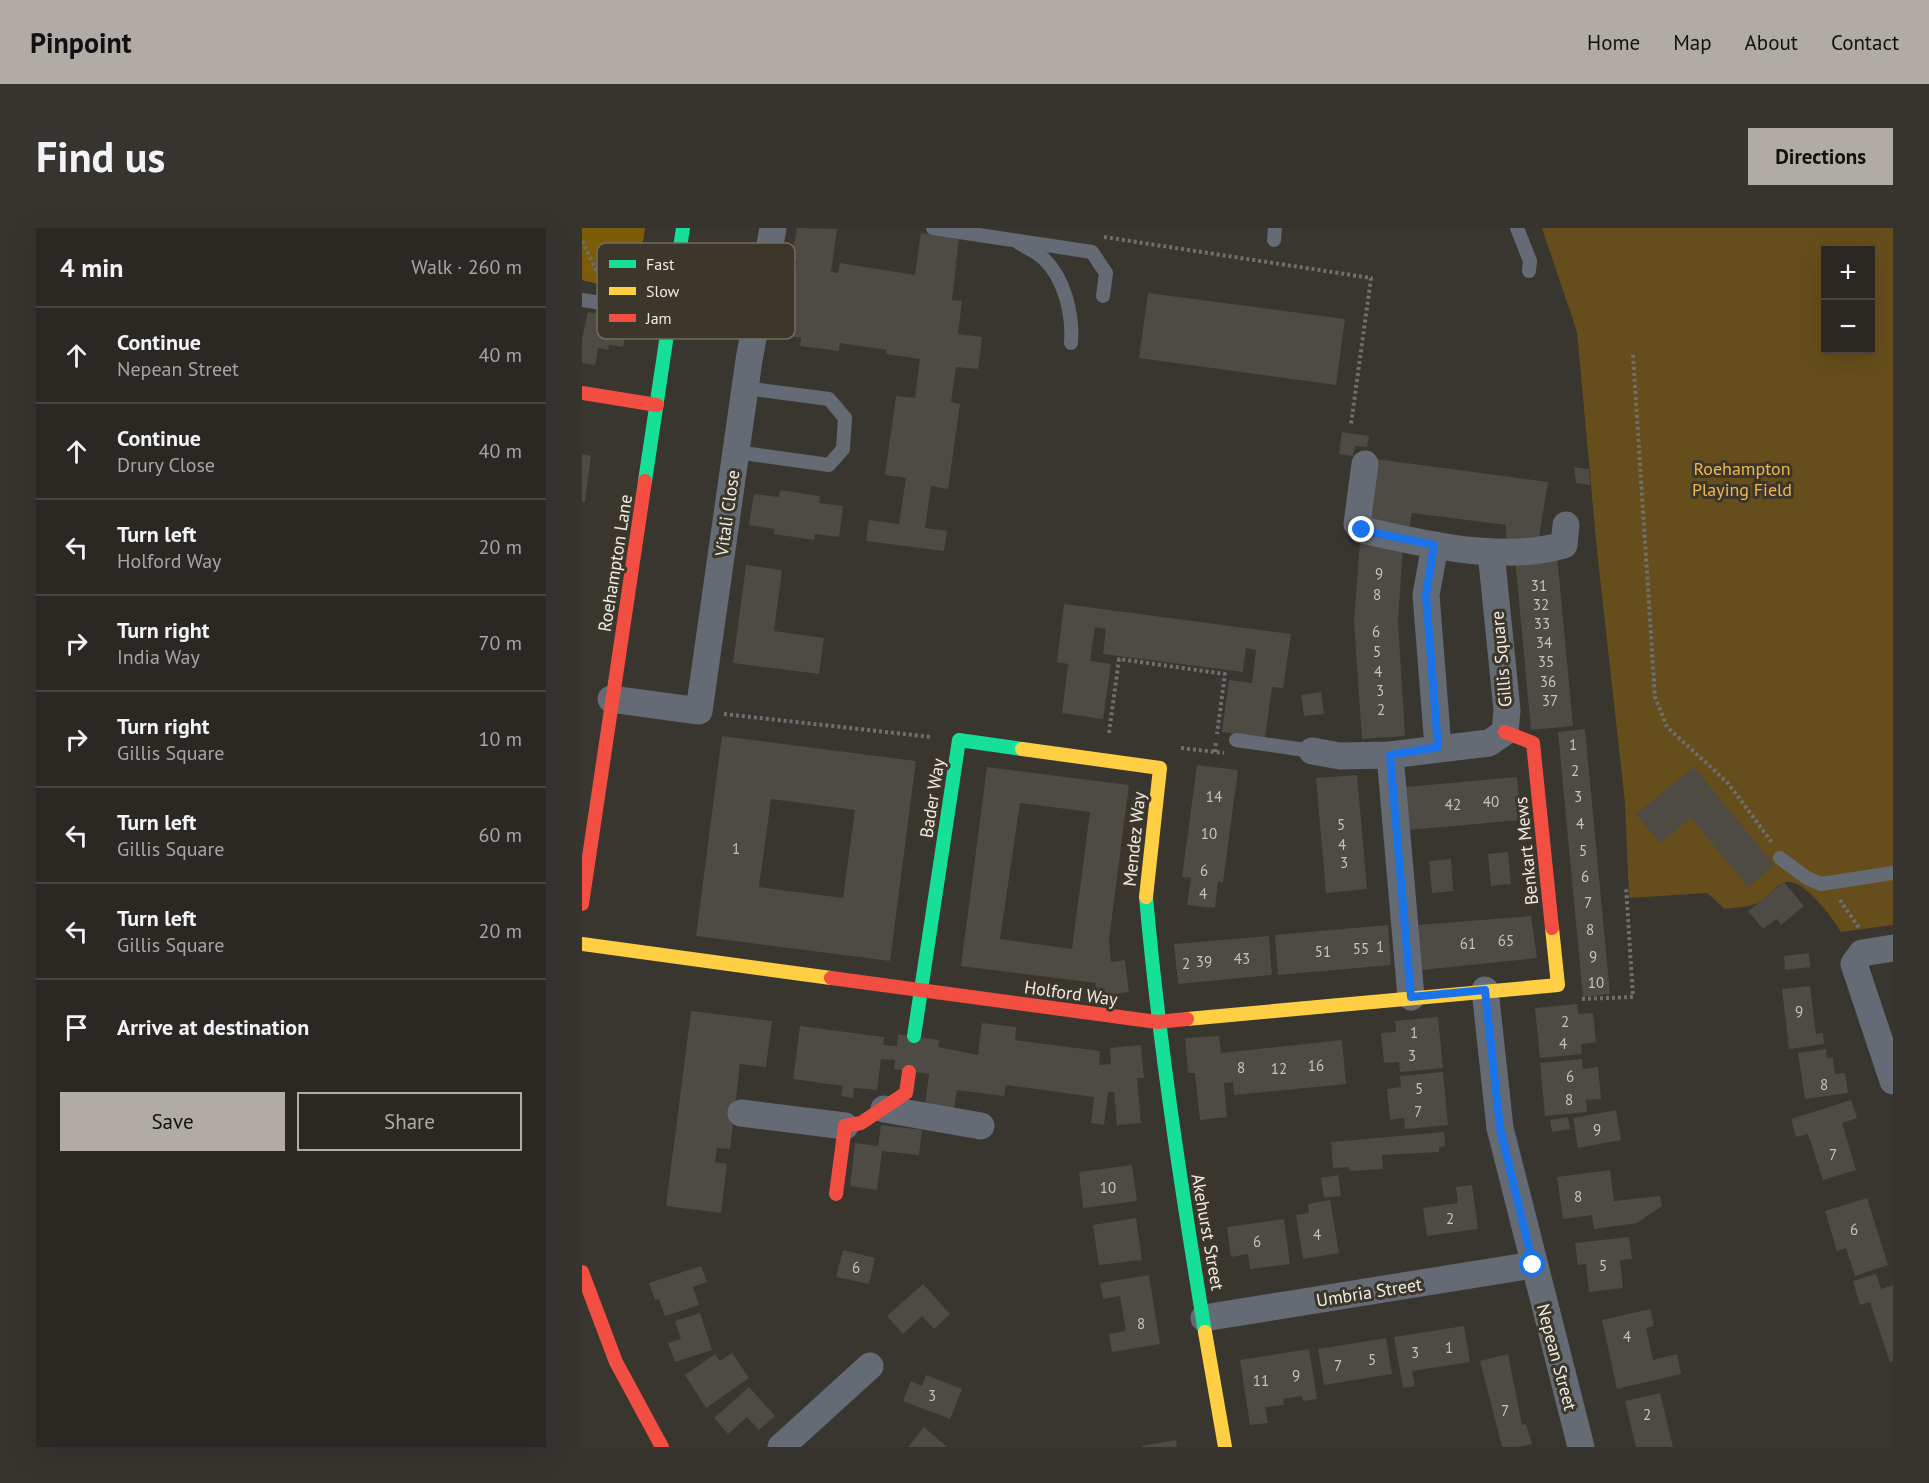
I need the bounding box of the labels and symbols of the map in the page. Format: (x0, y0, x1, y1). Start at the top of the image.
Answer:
legend (597, 243, 795, 339)
text: Fast (646, 254, 675, 274)
text: Slow (646, 281, 680, 301)
text: Jam (645, 308, 672, 328)
park label: Roehampton Playing Field (1692, 457, 1792, 501)
street label: Vitali Close (709, 468, 744, 559)
street label: Roehampton Lane (593, 493, 637, 633)
route end (1348, 516, 1374, 542)
house number: 9 (1375, 564, 1383, 583)
house number: 31 (1531, 576, 1547, 595)
house number: 8 (1373, 585, 1381, 604)
house number: 32 (1533, 595, 1549, 614)
street label: Gillis Square (1485, 610, 1517, 708)
house number: 33 (1534, 614, 1550, 633)
house number: 6 (1372, 622, 1380, 641)
house number: 34 (1536, 633, 1552, 652)
house number: 5 (1373, 642, 1381, 661)
house number: 35 (1538, 652, 1554, 671)
house number: 4 (1374, 662, 1382, 681)
house number: 36 (1540, 672, 1556, 691)
house number: 3 (1376, 681, 1384, 700)
house number: 37 (1542, 691, 1558, 710)
house number: 2 (1377, 700, 1385, 719)
house number: 1 (1569, 735, 1577, 754)
street label: Bader Way (914, 756, 950, 839)
house number: 2 (1571, 761, 1579, 780)
house number: 14 (1206, 787, 1222, 806)
house number: 3 (1574, 787, 1582, 806)
street label: Mendez Way (1118, 790, 1150, 888)
house number: 40 (1483, 792, 1499, 811)
house number: 42 (1445, 795, 1461, 814)
street label: Benkart Mews (1509, 796, 1543, 906)
house number: 4 (1576, 814, 1584, 833)
house number: 5 (1337, 815, 1345, 834)
house number: 10 (1201, 824, 1217, 843)
house number: 4 (1338, 835, 1346, 854)
house number: 1 (732, 839, 740, 858)
house number: 5 (1579, 841, 1587, 860)
house number: 3 (1340, 853, 1348, 872)
house number: 6 (1200, 861, 1208, 880)
house number: 6 (1581, 867, 1589, 886)
house number: 4 (1199, 884, 1207, 903)
house number: 7 (1584, 893, 1592, 912)
house number: 8 (1586, 920, 1594, 939)
house number: 65 (1498, 931, 1514, 950)
house number: 61 (1460, 934, 1476, 953)
house number: 1 (1376, 937, 1384, 956)
house number: 55 (1353, 939, 1369, 958)
house number: 51 (1315, 942, 1331, 961)
house number: 9 (1589, 947, 1597, 966)
house number: 43 (1234, 949, 1250, 968)
house number: 39 (1196, 952, 1212, 971)
house number: 2 (1182, 954, 1190, 973)
house number: 10 (1588, 973, 1604, 992)
street label: Holford Way (1023, 975, 1120, 1011)
house number: 9 (1795, 1002, 1803, 1021)
house number: 2 (1561, 1012, 1569, 1031)
house number: 1 (1410, 1023, 1418, 1042)
house number: 4 (1559, 1034, 1567, 1053)
house number: 3 (1408, 1046, 1416, 1065)
house number: 16 (1308, 1056, 1324, 1075)
house number: 8 (1237, 1058, 1245, 1077)
house number: 12 (1271, 1059, 1287, 1078)
house number: 6 (1566, 1067, 1574, 1086)
house number: 8 (1820, 1075, 1828, 1094)
house number: 5 (1415, 1079, 1423, 1098)
house number: 8 (1565, 1090, 1573, 1109)
house number: 7 (1414, 1102, 1422, 1121)
house number: 9 (1593, 1120, 1601, 1139)
house number: 7 (1829, 1145, 1837, 1164)
street label: Akehurst Street (1186, 1172, 1230, 1292)
house number: 10 (1100, 1178, 1116, 1197)
house number: 8 (1574, 1187, 1582, 1206)
house number: 2 (1446, 1209, 1454, 1228)
house number: 6 (1850, 1220, 1858, 1239)
house number: 4 (1313, 1225, 1321, 1244)
house number: 6 (1253, 1232, 1261, 1251)
route start (1519, 1251, 1545, 1277)
house number: 5 (1599, 1256, 1607, 1275)
house number: 6 (852, 1258, 860, 1277)
street label: Umbria Street (1314, 1272, 1424, 1312)
street label: Nepean Street (1532, 1301, 1582, 1413)
house number: 8 (1137, 1314, 1145, 1333)
house number: 4 (1623, 1327, 1631, 1346)
house number: 1 (1445, 1338, 1453, 1357)
house number: 3 (1411, 1343, 1419, 1362)
house number: 5 (1368, 1350, 1376, 1369)
house number: 7 (1334, 1356, 1342, 1375)
house number: 9 (1292, 1366, 1300, 1385)
house number: 11 (1253, 1371, 1269, 1390)
house number: 3 (928, 1386, 936, 1405)
house number: 7 (1501, 1401, 1509, 1420)
house number: 2 (1643, 1405, 1651, 1424)

